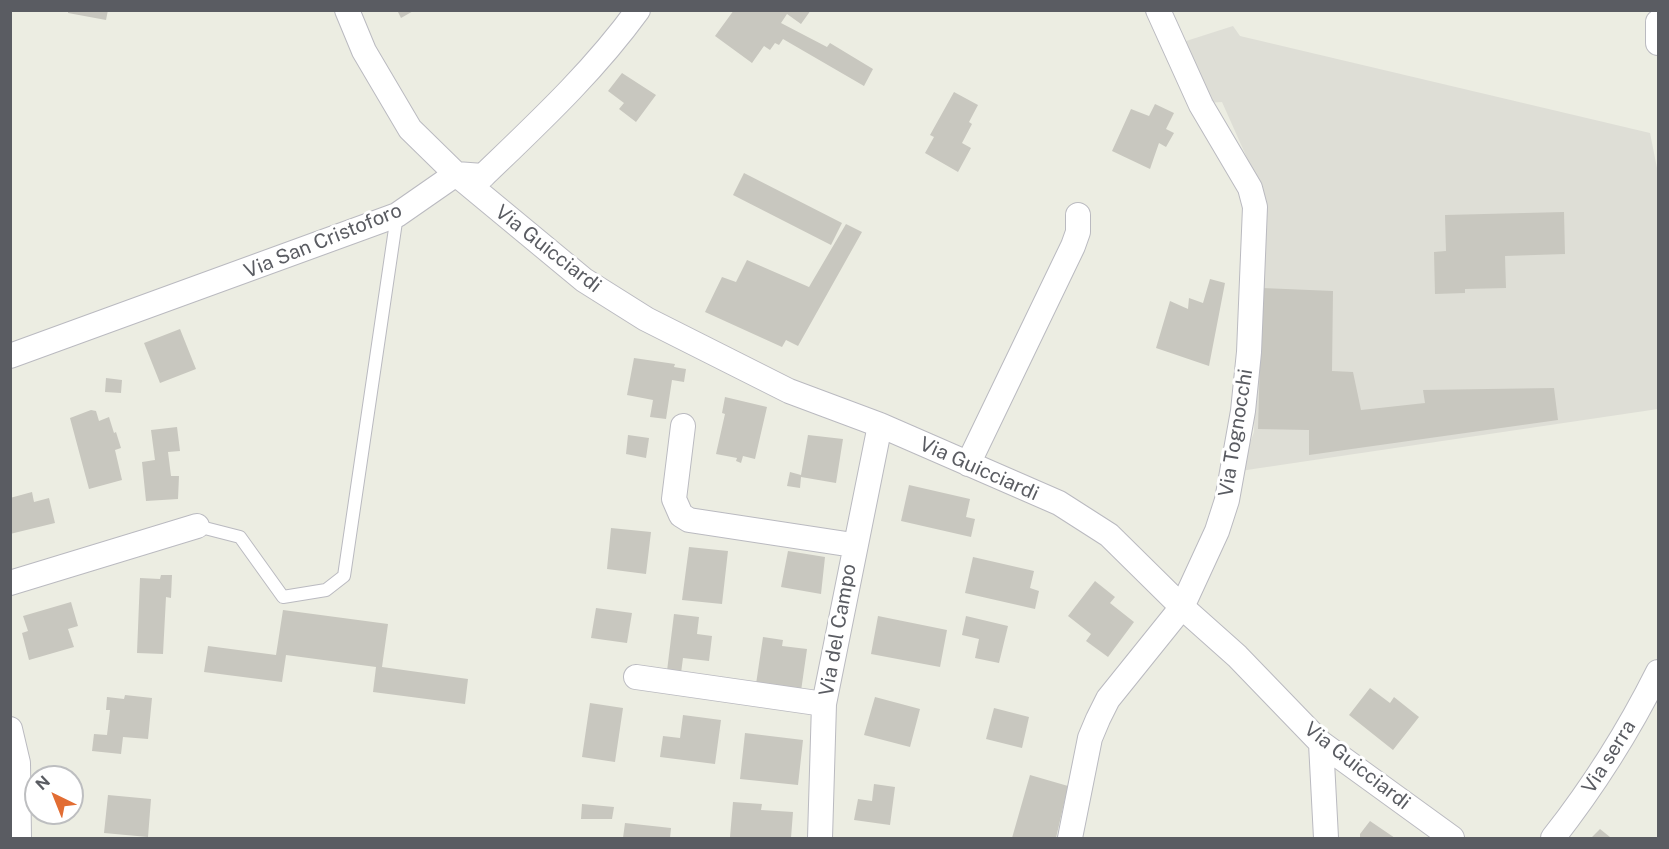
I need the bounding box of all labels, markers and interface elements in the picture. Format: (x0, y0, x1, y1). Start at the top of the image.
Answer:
street label: Via San Cristoforo (241, 198, 405, 284)
street label: Via Guicciardi (490, 200, 606, 298)
street label: Via Tognocchi (1214, 367, 1258, 499)
street label: Via Guicciardi (916, 432, 1042, 506)
street label: Via del Campo (815, 562, 861, 698)
street label: Via serra (1577, 716, 1641, 798)
street label: Via Guicciardi (1299, 717, 1415, 815)
north arrow (24, 765, 84, 825)
text: N (32, 772, 54, 794)

